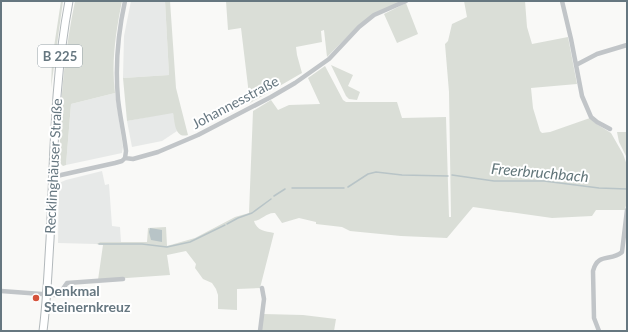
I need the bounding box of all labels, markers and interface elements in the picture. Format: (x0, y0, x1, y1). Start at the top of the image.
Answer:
road number: B 225 (38, 45, 82, 67)
street label: Johannesstraße (189, 72, 281, 132)
street label: Recklinghäuser Straße (41, 98, 65, 234)
water label: Freerbruchbach (491, 159, 589, 185)
place label: Denkmal Steinernkreuz (44, 282, 131, 315)
marker: Denkmal Steinernkreuz (31, 293, 41, 303)

